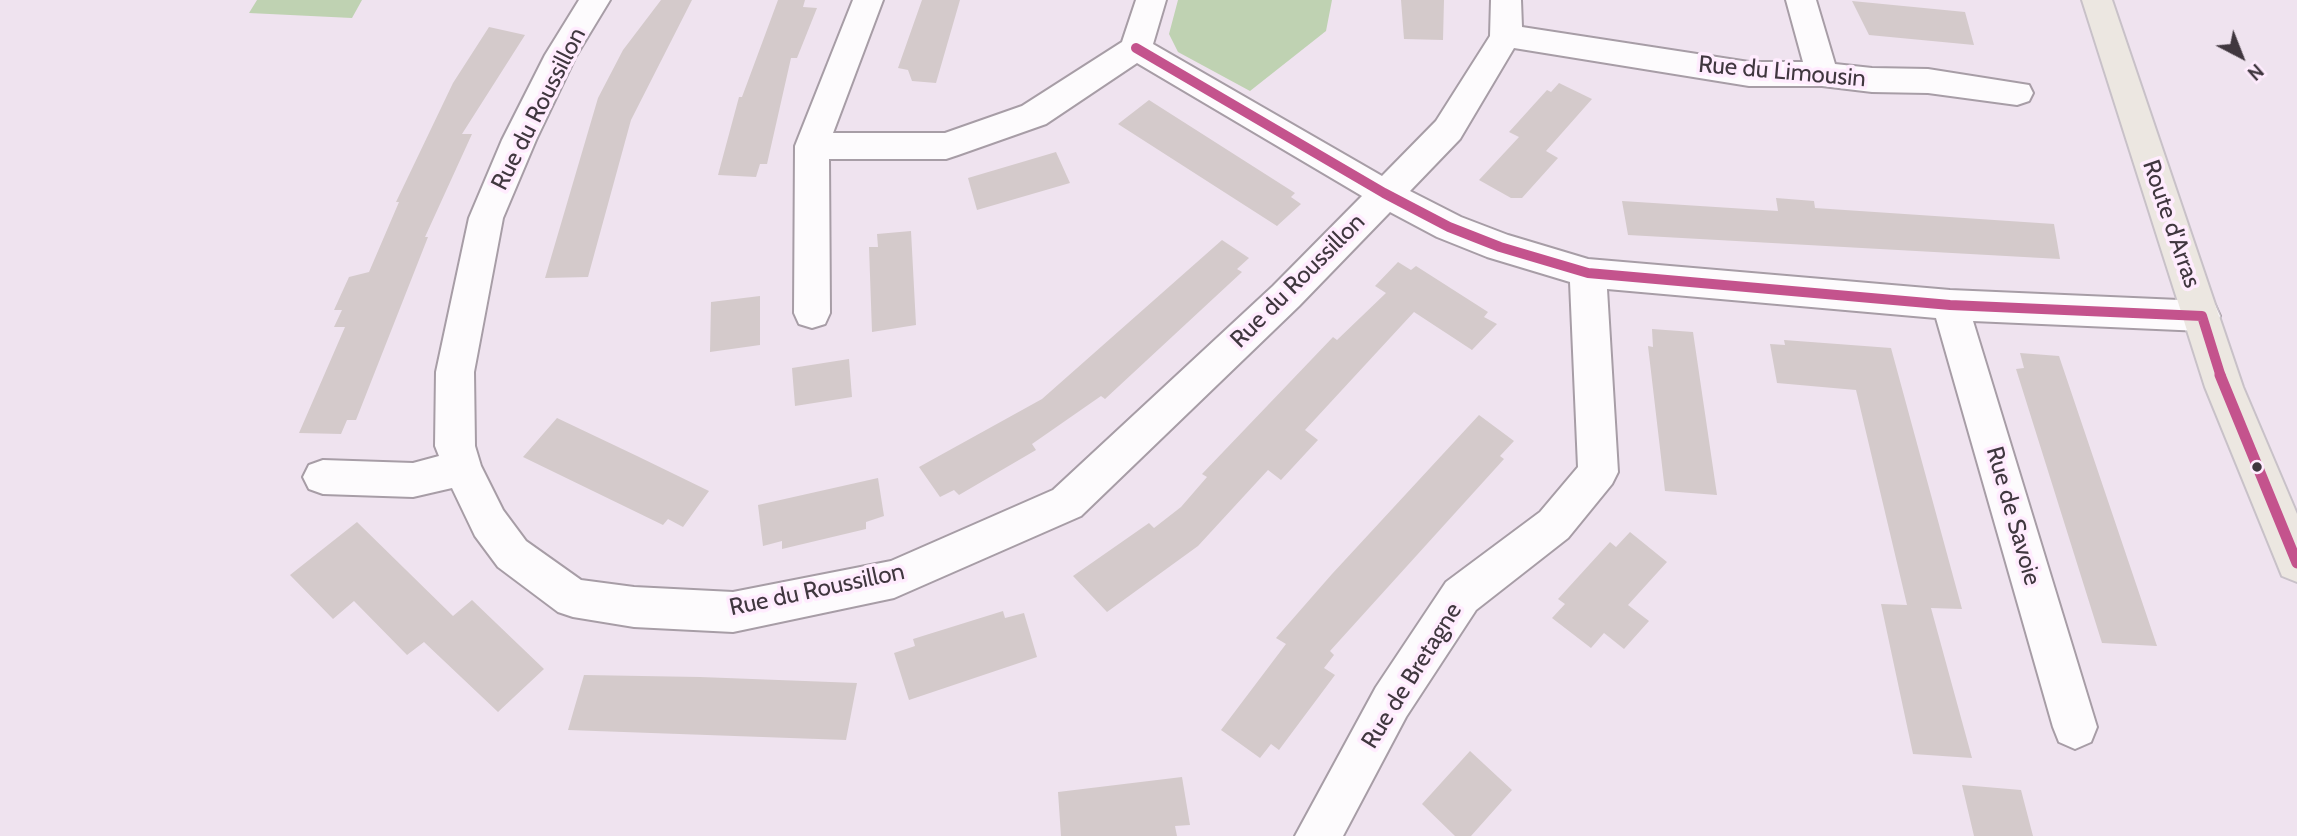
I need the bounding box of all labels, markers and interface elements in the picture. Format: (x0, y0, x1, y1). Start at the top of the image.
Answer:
north arrow (2206, 21, 2276, 91)
street label: Rue du Roussillon (486, 23, 592, 195)
street label: Rue du Limousin (1697, 50, 1867, 94)
text: N (2243, 59, 2268, 85)
street label: Route d'Arras (2136, 156, 2206, 292)
street label: Rue du Roussillon (1225, 208, 1371, 354)
street label: Rue de Savoie (1979, 443, 2047, 589)
unlabelled marker (2250, 460, 2264, 474)
street label: Rue du Roussillon (727, 557, 907, 623)
street label: Rue de Bretagne (1356, 598, 1468, 754)

